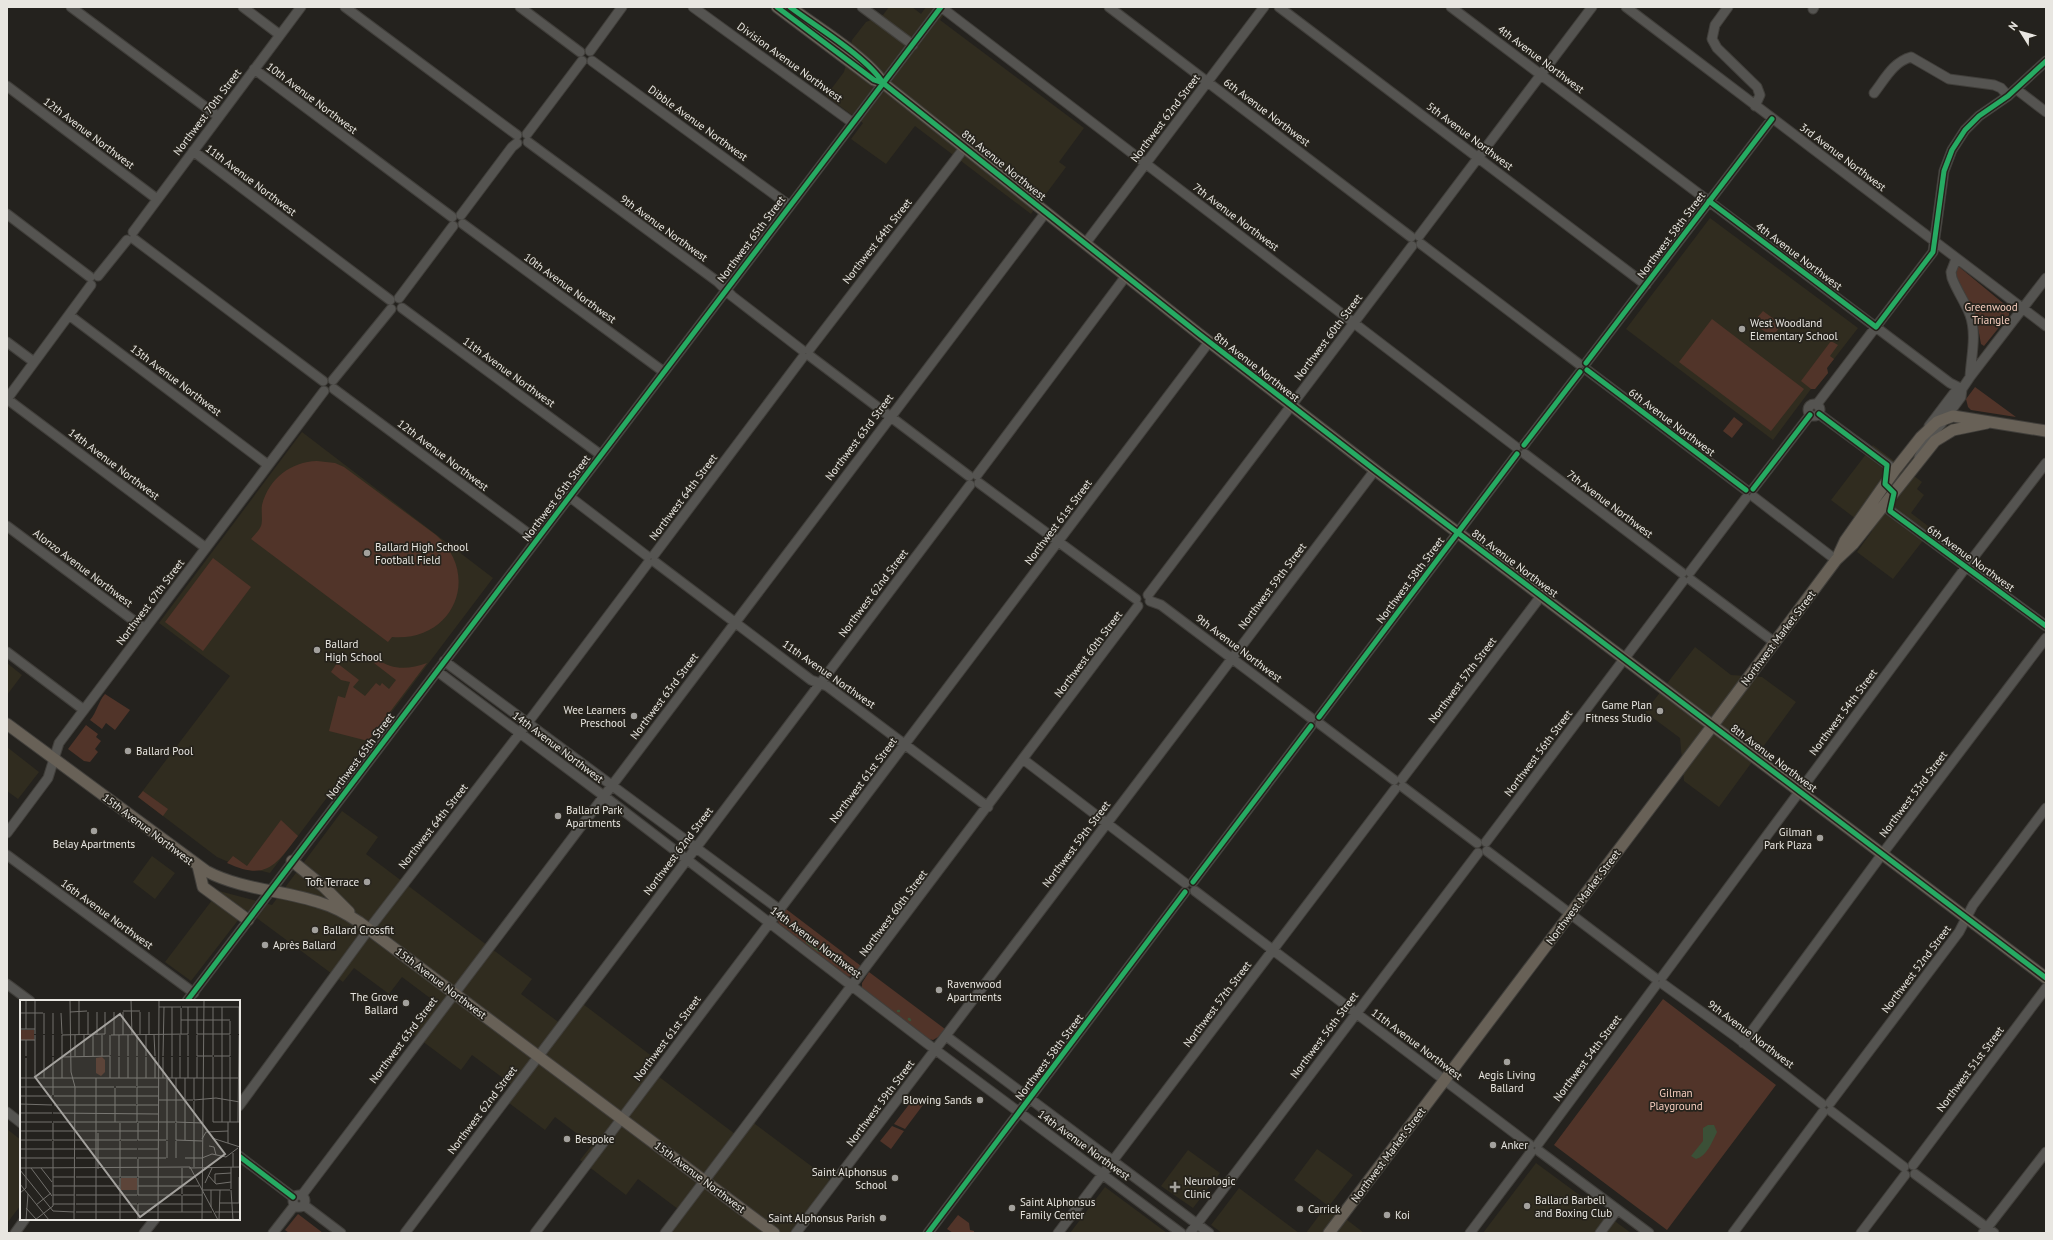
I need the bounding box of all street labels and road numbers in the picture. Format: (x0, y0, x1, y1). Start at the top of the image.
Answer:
street label: Division Avenue Northwest (735, 19, 846, 105)
street label: 4th Avenue Northwest (1495, 22, 1587, 96)
street label: 10th Avenue Northwest (264, 59, 361, 137)
street label: Northwest 70th Street (170, 66, 244, 158)
street label: Northwest 62nd Street (1127, 71, 1203, 165)
street label: 6th Avenue Northwest (1221, 75, 1313, 149)
street label: Dibble Avenue Northwest (645, 82, 751, 164)
street label: 12th Avenue Northwest (41, 94, 138, 172)
street label: 5th Avenue Northwest (1424, 99, 1516, 173)
street label: 3rd Avenue Northwest (1797, 120, 1889, 194)
street label: 8th Avenue Northwest (959, 127, 1049, 204)
street label: 11th Avenue Northwest (203, 141, 300, 219)
street label: 7th Avenue Northwest (1190, 180, 1282, 254)
street label: Northwest 58th Street (1634, 189, 1708, 281)
street label: 9th Avenue Northwest (618, 192, 711, 265)
street label: Northwest 65th Street (714, 193, 788, 285)
street label: Northwest 64th Street (839, 195, 915, 287)
street label: 4th Avenue Northwest (1753, 219, 1845, 293)
street label: 10th Avenue Northwest (521, 250, 619, 326)
street label: Northwest 60th Street (1291, 291, 1365, 383)
street label: 8th Avenue Northwest (1211, 329, 1303, 405)
street label: 11th Avenue Northwest (460, 334, 558, 410)
street label: 13th Avenue Northwest (128, 341, 225, 419)
street label: 6th Avenue Northwest (1626, 385, 1718, 459)
street label: Northwest 63rd Street (822, 391, 896, 483)
street label: 12th Avenue Northwest (395, 416, 492, 494)
street label: 14th Avenue Northwest (66, 425, 163, 503)
street label: Northwest 64th Street (646, 451, 720, 543)
street label: Northwest 65th Street (519, 452, 593, 544)
street label: 7th Avenue Northwest (1564, 467, 1656, 541)
street label: Northwest 61st Street (1021, 476, 1095, 567)
street label: 6th Avenue Northwest (1925, 522, 2018, 595)
street label: Alonzo Avenue Northwest (30, 526, 136, 610)
street label: 8th Avenue Northwest (1469, 526, 1561, 600)
street label: Northwest 58th Street (1373, 534, 1447, 626)
street label: Northwest 59th Street (1235, 540, 1309, 632)
street label: Northwest 62nd Street (835, 546, 911, 640)
street label: Northwest 67th Street (113, 556, 187, 648)
street label: Northwest Market Street (1738, 588, 1818, 688)
street label: Northwest 60th Street (1051, 608, 1125, 700)
street label: 9th Avenue Northwest (1193, 611, 1285, 685)
street label: Northwest 57th Street (1425, 634, 1499, 726)
street label: 11th Avenue Northwest (780, 637, 879, 712)
street label: Northwest 63rd Street (627, 650, 701, 742)
street label: Northwest 54th Street (1806, 666, 1880, 758)
street label: Northwest 56th Street (1501, 707, 1575, 799)
street label: 14th Avenue Northwest (510, 708, 607, 786)
street label: Northwest 65th Street (323, 710, 397, 802)
street label: 8th Avenue Northwest (1728, 721, 1820, 795)
street label: Northwest 61st Street (826, 734, 900, 825)
street label: Northwest 53rd Street (1876, 748, 1950, 840)
street label: Northwest 64th Street (395, 780, 471, 872)
street label: 15th Avenue Northwest (100, 790, 197, 868)
street label: Northwest 59th Street (1039, 798, 1113, 890)
street label: Northwest 62nd Street (640, 804, 716, 898)
street label: Northwest Market Street (1543, 847, 1623, 947)
street label: Northwest 60th Street (856, 867, 930, 959)
street label: 16th Avenue Northwest (58, 876, 156, 952)
street label: 14th Avenue Northwest (768, 903, 865, 981)
street label: Northwest 52nd Street (1878, 922, 1954, 1016)
street label: 15th Avenue Northwest (393, 944, 490, 1022)
street label: Northwest 57th Street (1180, 958, 1254, 1050)
street label: Northwest 56th Street (1287, 989, 1361, 1081)
street label: Northwest 61st Street (630, 992, 704, 1083)
street label: Northwest 63rd Street (366, 994, 440, 1086)
street label: 9th Avenue Northwest (1705, 997, 1797, 1071)
street label: 11th Avenue Northwest (1369, 1005, 1466, 1083)
street label: Northwest 58th Street (1012, 1011, 1086, 1103)
street label: Northwest 54th Street (1550, 1012, 1624, 1104)
street label: Northwest 51st Street (1933, 1023, 2007, 1114)
street label: Northwest 59th Street (843, 1057, 917, 1149)
street label: Northwest 62nd Street (444, 1063, 520, 1157)
street label: Northwest Market Street (1348, 1105, 1428, 1205)
street label: 14th Avenue Northwest (1035, 1107, 1133, 1183)
street label: 15th Avenue Northwest (652, 1138, 749, 1216)

